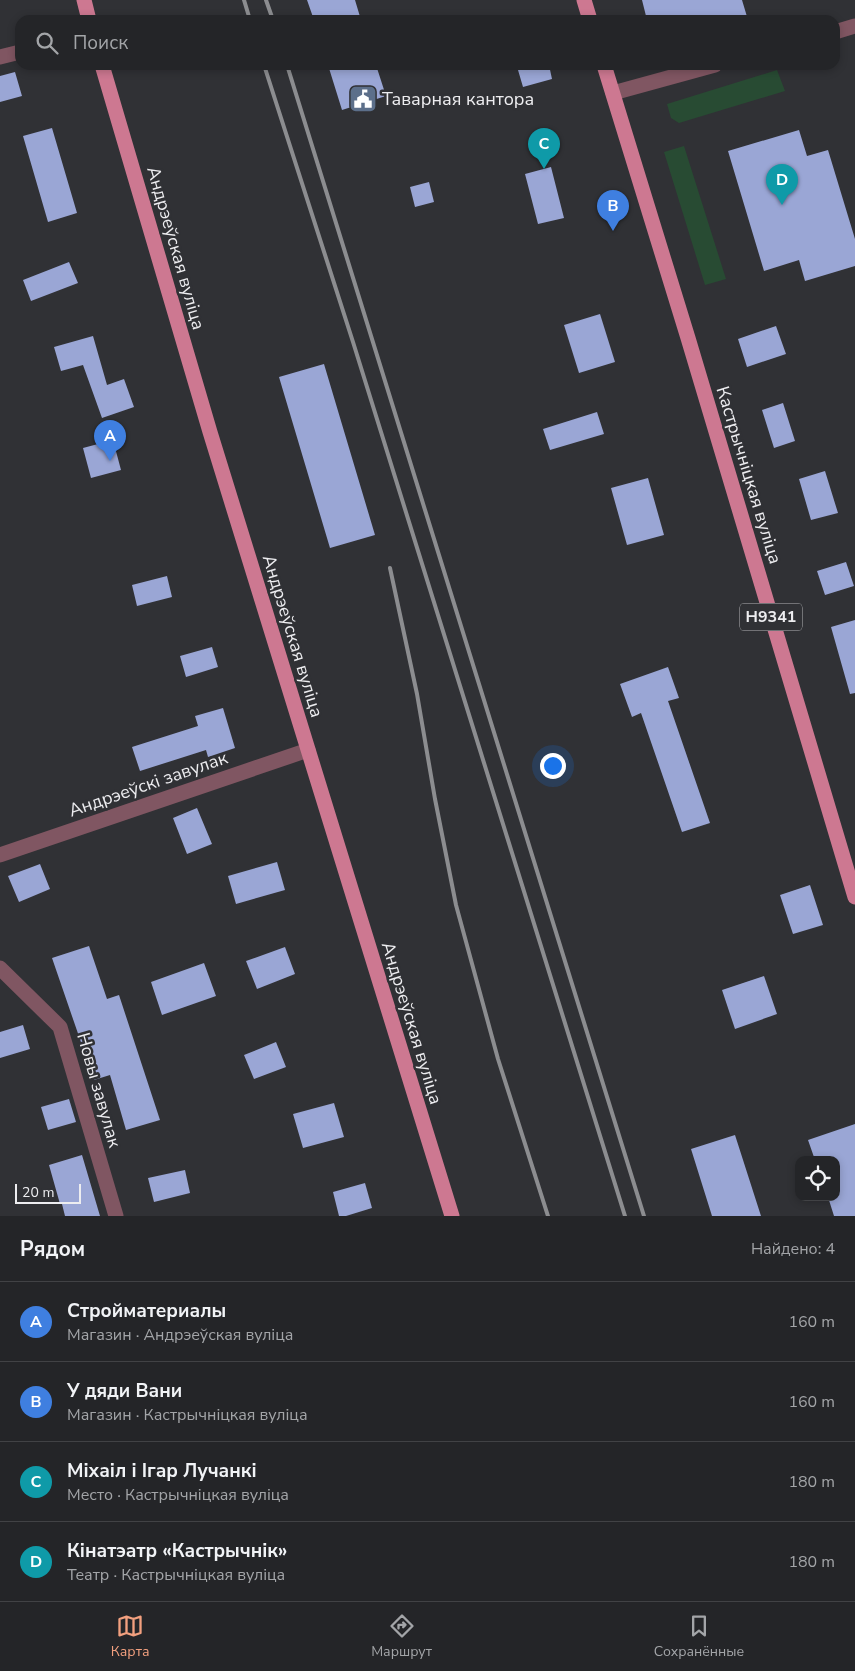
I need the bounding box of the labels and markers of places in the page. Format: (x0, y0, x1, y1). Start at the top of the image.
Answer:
public building icon: Таварная кантора (348, 84, 378, 114)
place label: Таварная кантора (382, 87, 534, 111)
pin: C (528, 128, 560, 169)
pin: D (766, 164, 798, 205)
pin: B (597, 190, 629, 231)
pin: A (94, 420, 126, 461)

